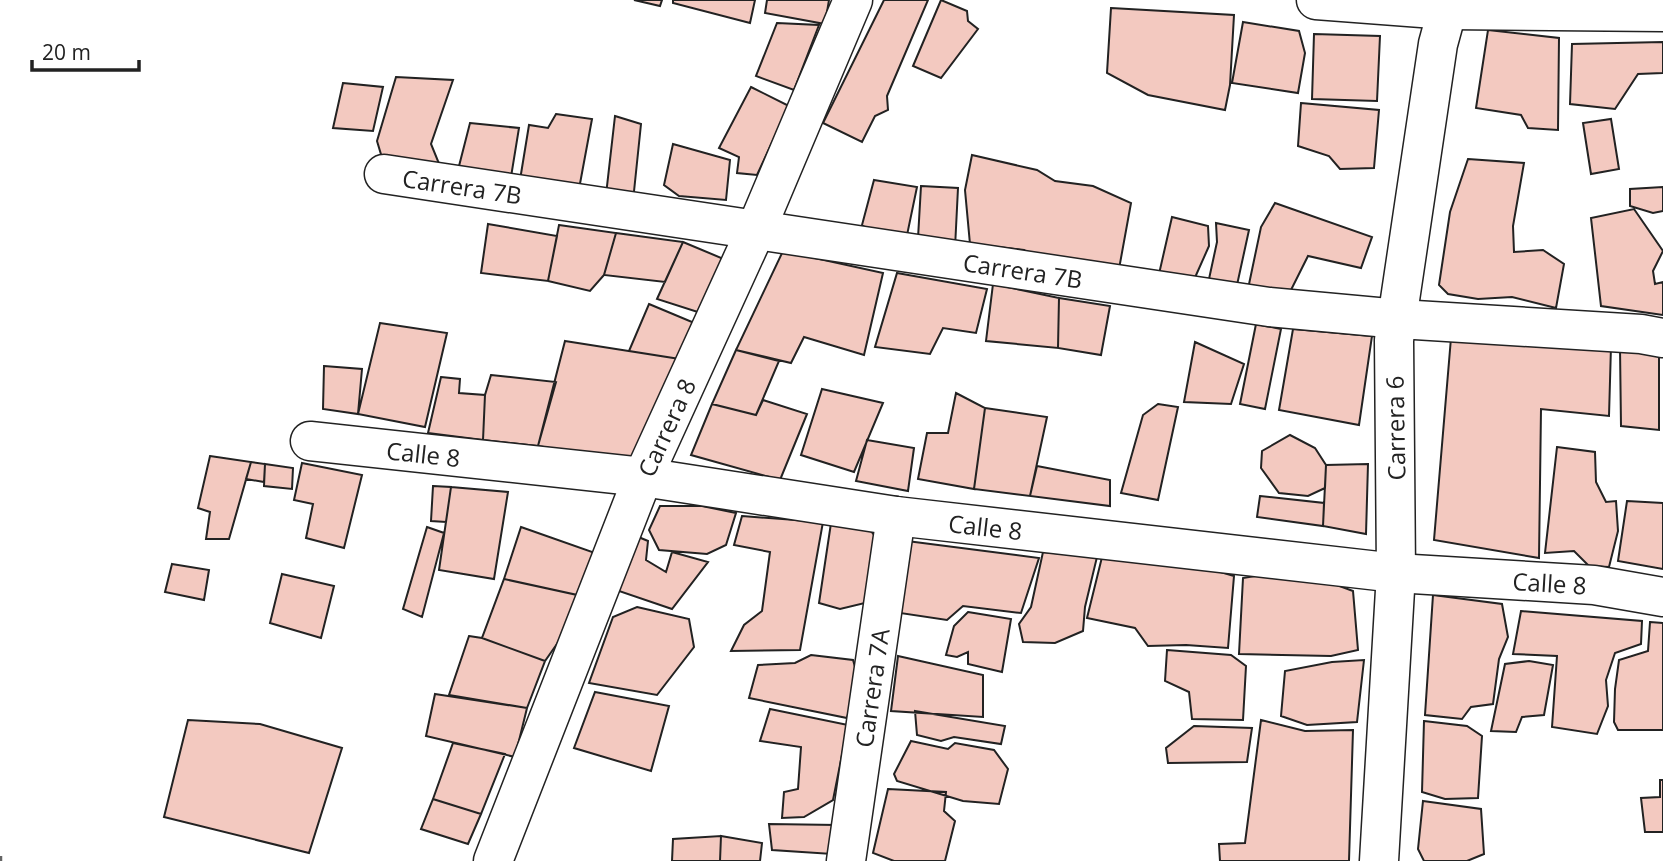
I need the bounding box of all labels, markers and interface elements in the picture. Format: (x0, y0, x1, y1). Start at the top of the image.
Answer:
scale bar (32, 28, 138, 72)
text: 20 m (42, 38, 91, 66)
street label: Carrera 7B (400, 160, 524, 211)
street label: Carrera 7B (961, 245, 1085, 295)
street label: Carrera 8 (629, 373, 703, 482)
street label: Carrera 6 (1378, 375, 1412, 481)
street label: Calle 8 (385, 433, 462, 474)
street label: Calle 8 (947, 506, 1024, 547)
street label: Calle 8 (1512, 564, 1588, 601)
street label: Carrera 7A (846, 625, 896, 750)

